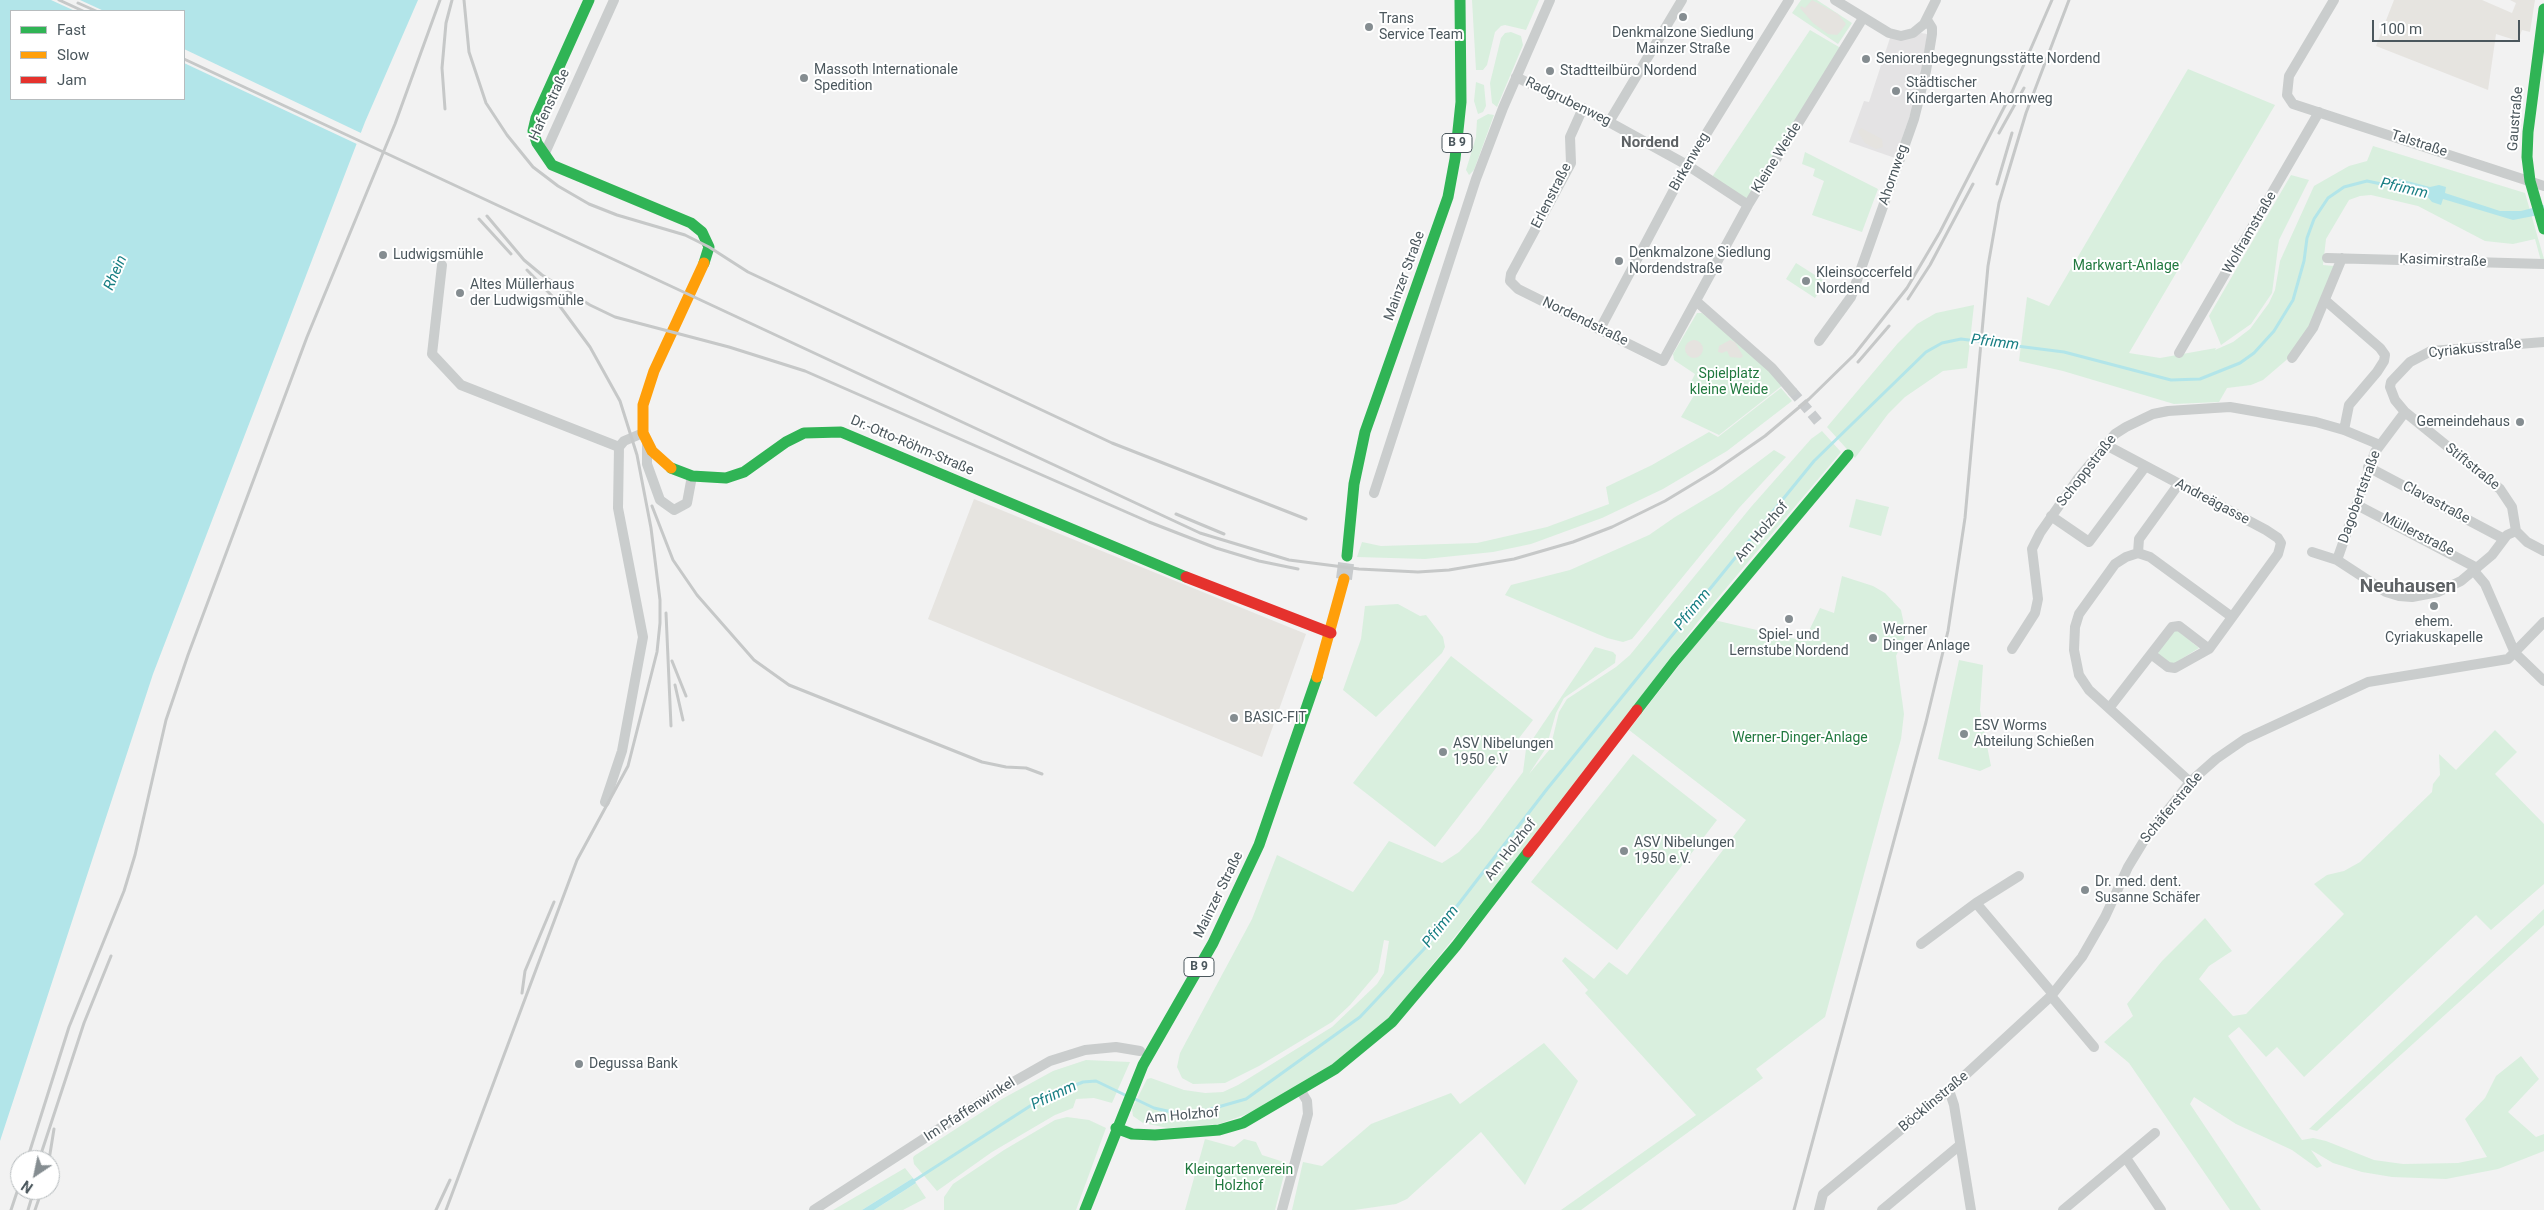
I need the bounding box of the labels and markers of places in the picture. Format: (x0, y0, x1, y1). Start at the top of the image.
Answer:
place label: Trans Service Team (1379, 11, 1463, 44)
marker: Denkmalzone Siedlung Mainzer Straße (1677, 11, 1689, 23)
marker: Trans Service Team (1363, 21, 1375, 33)
place label: Denkmalzone Siedlung Mainzer Straße (1612, 25, 1754, 58)
place label: Seniorenbegegnungsstätte Nordend (1876, 51, 2100, 67)
marker: Seniorenbegegnungsstätte Nordend (1860, 53, 1872, 65)
place label: Massoth Internationale Spedition (814, 62, 958, 94)
place label: Stadtteilbüro Nordend (1560, 63, 1697, 79)
marker: Stadtteilbüro Nordend (1544, 65, 1556, 77)
marker: Massoth Internationale Spedition (798, 72, 810, 84)
place label: Städtischer Kindergarten Ahornweg (1906, 75, 2053, 108)
marker: Städtischer Kindergarten Ahornweg (1890, 85, 1902, 97)
place label: Denkmalzone Siedlung Nordendstraße (1629, 245, 1771, 278)
place label: Ludwigsmühle (393, 247, 483, 263)
marker: Ludwigsmühle (377, 249, 389, 261)
marker: Denkmalzone Siedlung Nordendstraße (1613, 255, 1625, 267)
place label: Kleinsoccerfeld Nordend (1816, 265, 1912, 298)
marker: Kleinsoccerfeld Nordend (1800, 275, 1812, 287)
place label: Altes Müllerhaus der Ludwigsmühle (470, 277, 584, 310)
marker: Altes Müllerhaus der Ludwigsmühle (454, 287, 466, 299)
place label: Gemeindehaus (2417, 414, 2510, 430)
marker: Gemeindehaus (2514, 416, 2526, 428)
marker: ehem. Cyriakuskapelle (2428, 600, 2440, 612)
marker: Spiel- und Lernstube Nordend (1783, 613, 1795, 625)
place label: ehem. Cyriakuskapelle (2385, 614, 2483, 646)
place label: Werner Dinger Anlage (1883, 622, 1970, 654)
place label: Spiel- und Lernstube Nordend (1729, 627, 1849, 660)
marker: Werner Dinger Anlage (1867, 632, 1879, 644)
place label: BASIC-FIT (1244, 710, 1307, 726)
marker: BASIC-FIT (1228, 712, 1240, 724)
place label: ESV Worms Abteilung Schießen (1974, 718, 2094, 750)
marker: ESV Worms Abteilung Schießen (1958, 728, 1970, 740)
place label: ASV Nibelungen 1950 e.V (1453, 736, 1553, 769)
marker: ASV Nibelungen 1950 e.V (1437, 746, 1449, 758)
place label: ASV Nibelungen 1950 e.V. (1634, 835, 1734, 868)
marker: ASV Nibelungen 1950 e.V. (1618, 845, 1630, 857)
place label: Dr. med. dent. Susanne Schäfer (2095, 874, 2200, 906)
marker: Dr. med. dent. Susanne Schäfer (2079, 884, 2091, 896)
place label: Degussa Bank (589, 1056, 678, 1072)
marker: Degussa Bank (573, 1058, 585, 1070)

